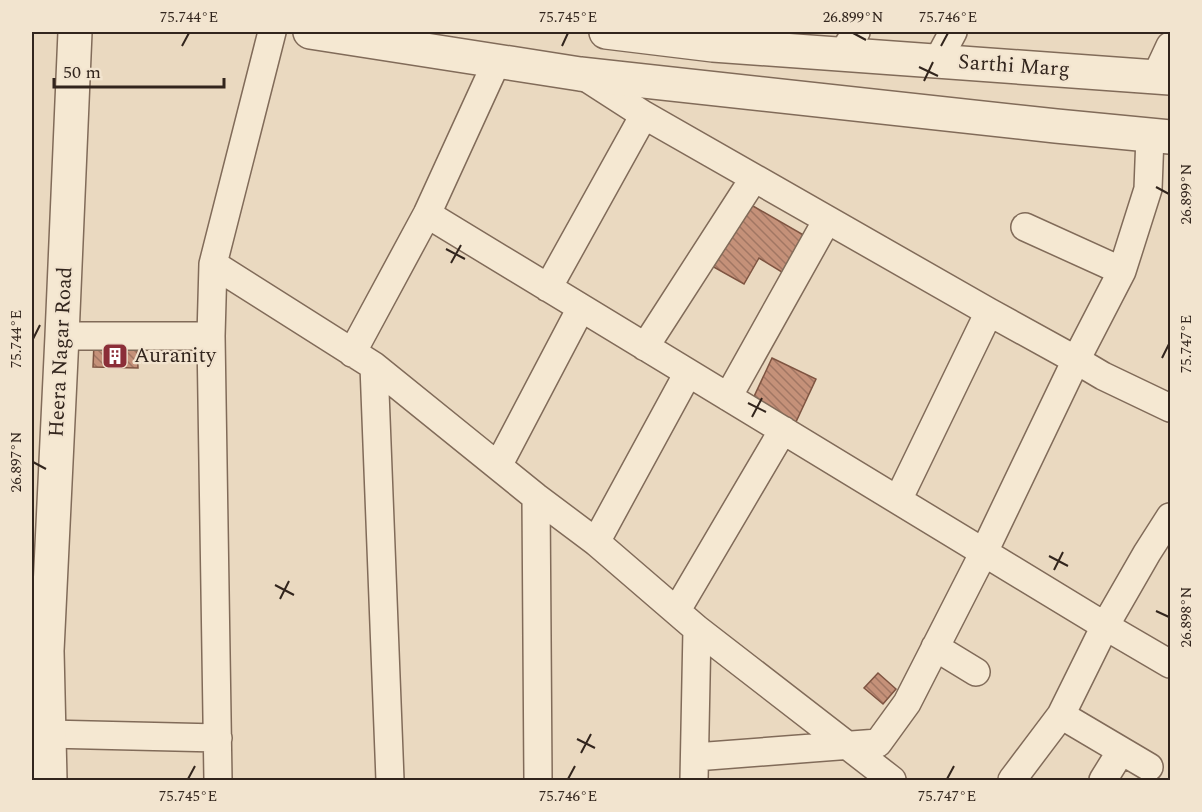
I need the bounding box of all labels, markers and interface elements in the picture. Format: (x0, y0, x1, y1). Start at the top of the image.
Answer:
text: 75.744°E (160, 6, 218, 29)
text: 75.745°E (539, 6, 597, 29)
text: 26.899°N (823, 6, 883, 29)
text: 75.746°E (919, 6, 977, 29)
street label: Sarthi Marg (957, 46, 1071, 86)
scale bar (54, 51, 224, 89)
text: 50 m (63, 59, 101, 86)
text: 26.899°N (1175, 164, 1198, 224)
street label: Heera Nagar Road (41, 266, 81, 438)
text: 75.744°E (5, 310, 28, 368)
text: 75.747°E (1175, 315, 1198, 373)
place label: Auranity (134, 340, 217, 372)
building icon: Auranity (100, 341, 130, 371)
text: 26.897°N (5, 432, 28, 492)
text: 26.898°N (1175, 587, 1198, 647)
text: 75.745°E (159, 785, 217, 808)
text: 75.746°E (539, 785, 597, 808)
text: 75.747°E (918, 785, 976, 808)

